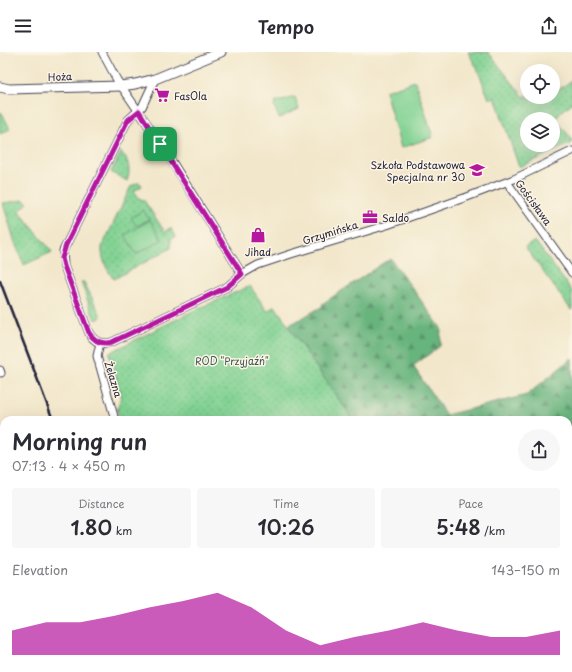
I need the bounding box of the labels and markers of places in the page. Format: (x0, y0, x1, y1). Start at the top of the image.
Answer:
supermarket icon: FasOla (153, 86, 171, 104)
place label: FasOla (174, 88, 208, 103)
pin (143, 127, 177, 161)
place label: Szkoła Podstawowa Specjalna nr 30 (371, 157, 466, 184)
school or university icon: Szkoła Podstawowa Specjalna nr 30 (468, 161, 486, 179)
office icon: Saldo (361, 208, 379, 226)
place label: Saldo (382, 210, 410, 225)
shop icon: Jihad (249, 226, 267, 244)
place label: Jihad (245, 244, 271, 259)

